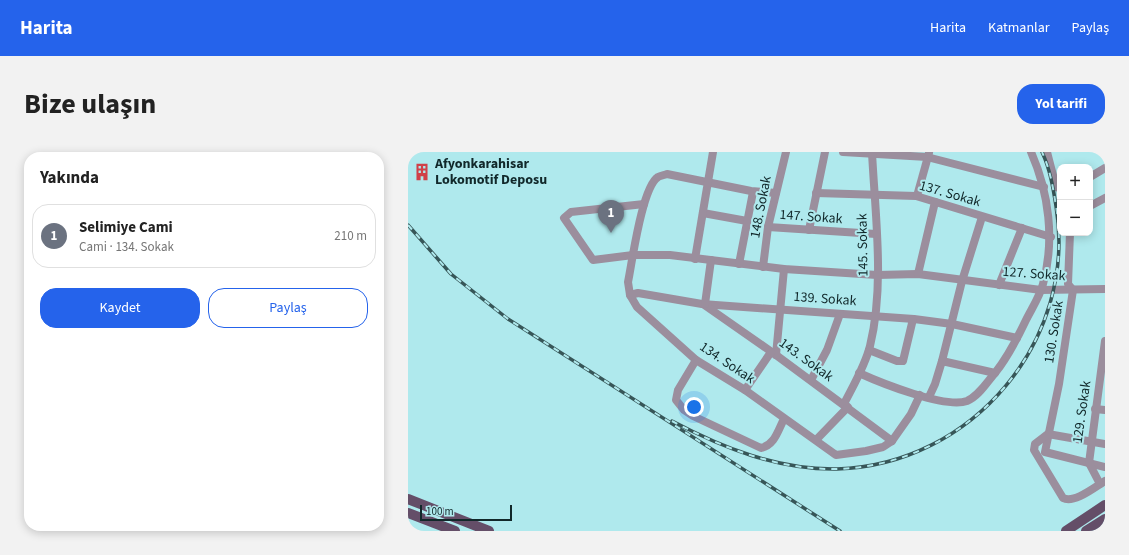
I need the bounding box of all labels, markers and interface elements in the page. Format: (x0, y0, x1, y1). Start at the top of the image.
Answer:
text: Harita (20, 15, 73, 42)
text: Harita (930, 18, 966, 38)
text: Katmanlar (988, 18, 1050, 38)
text: Paylaş (1072, 18, 1109, 38)
text: Bize ulaşın (24, 84, 156, 124)
button: Yol tarifi (1017, 84, 1105, 124)
place label: Afyonkarahisar Lokomotif Deposu (434, 154, 547, 190)
building icon: Afyonkarahisar Lokomotif Deposu (412, 162, 432, 182)
map controls (1057, 164, 1093, 236)
button: + (1057, 164, 1093, 200)
text: Yakında (40, 166, 99, 190)
street label: 148. Sokak (745, 174, 777, 240)
street label: 137. Sokak (917, 176, 983, 212)
pin: 1 (598, 200, 624, 233)
button: − (1057, 200, 1093, 236)
street label: 147. Sokak (779, 205, 843, 229)
street label: 145. Sokak (852, 213, 874, 277)
text: Selimiye Cami (79, 217, 173, 238)
text: 1 (51, 227, 57, 245)
text: 210 m (334, 227, 367, 245)
text: Cami · 134. Sokak (79, 238, 174, 256)
street label: 127. Sokak (1002, 262, 1066, 286)
street label: 139. Sokak (793, 287, 857, 311)
button: Kaydet (40, 288, 200, 328)
button: Paylaş (208, 288, 368, 328)
street label: 130. Sokak (1039, 299, 1069, 365)
street label: 143. Sokak (775, 333, 837, 387)
street label: 134. Sokak (695, 337, 759, 389)
street label: 129. Sokak (1068, 379, 1096, 445)
your location (684, 397, 704, 417)
scale bar (420, 503, 512, 522)
text: 100 m (426, 504, 454, 519)

